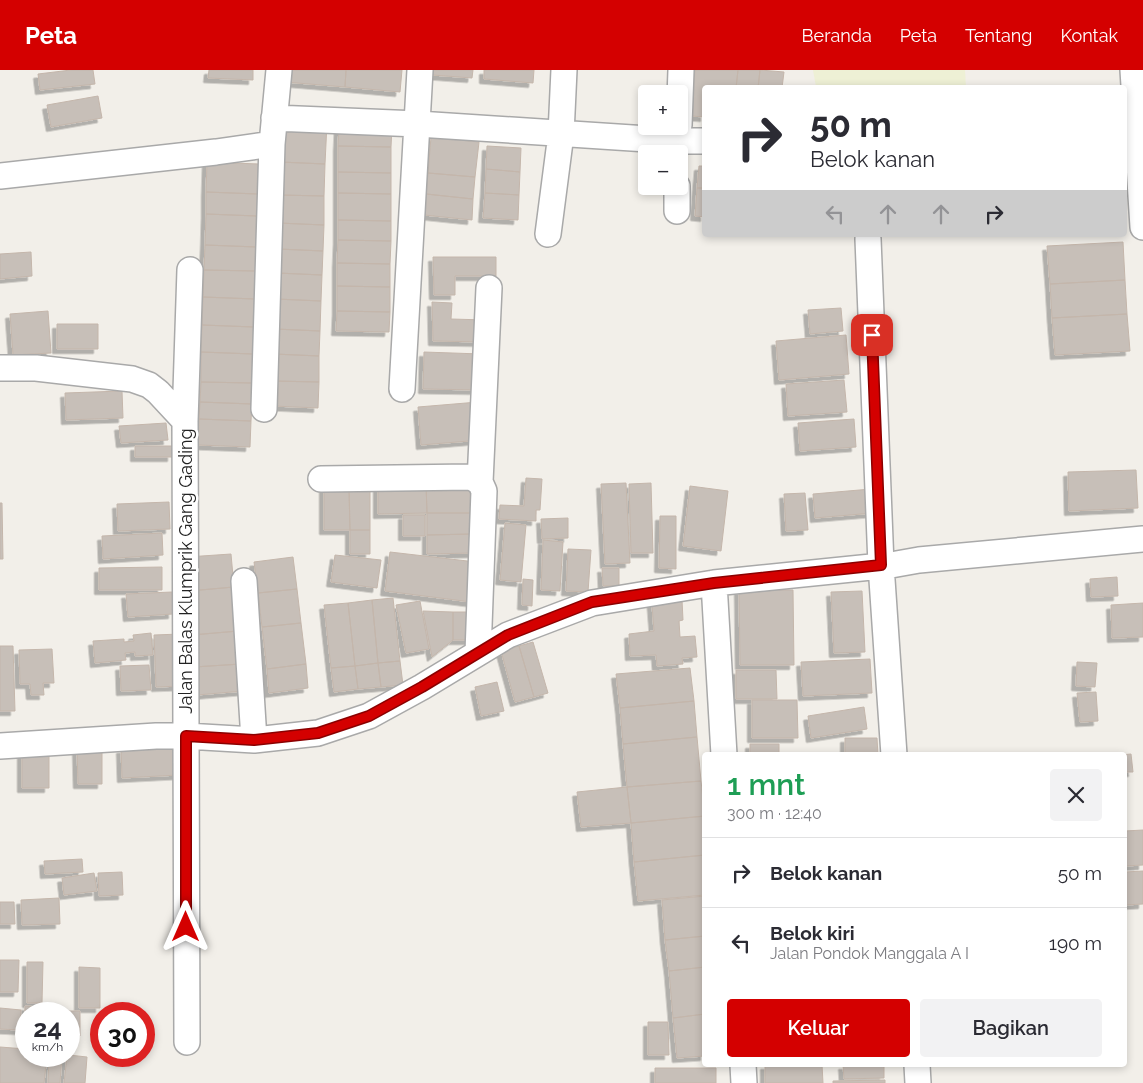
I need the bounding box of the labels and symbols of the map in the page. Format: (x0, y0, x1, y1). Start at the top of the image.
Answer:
pin (851, 314, 893, 356)
street label: Jalan Balas Klumprik Gang Gading (175, 428, 196, 714)
position arrow (159, 900, 211, 952)
speed limit sign: 30 (90, 1002, 155, 1067)

